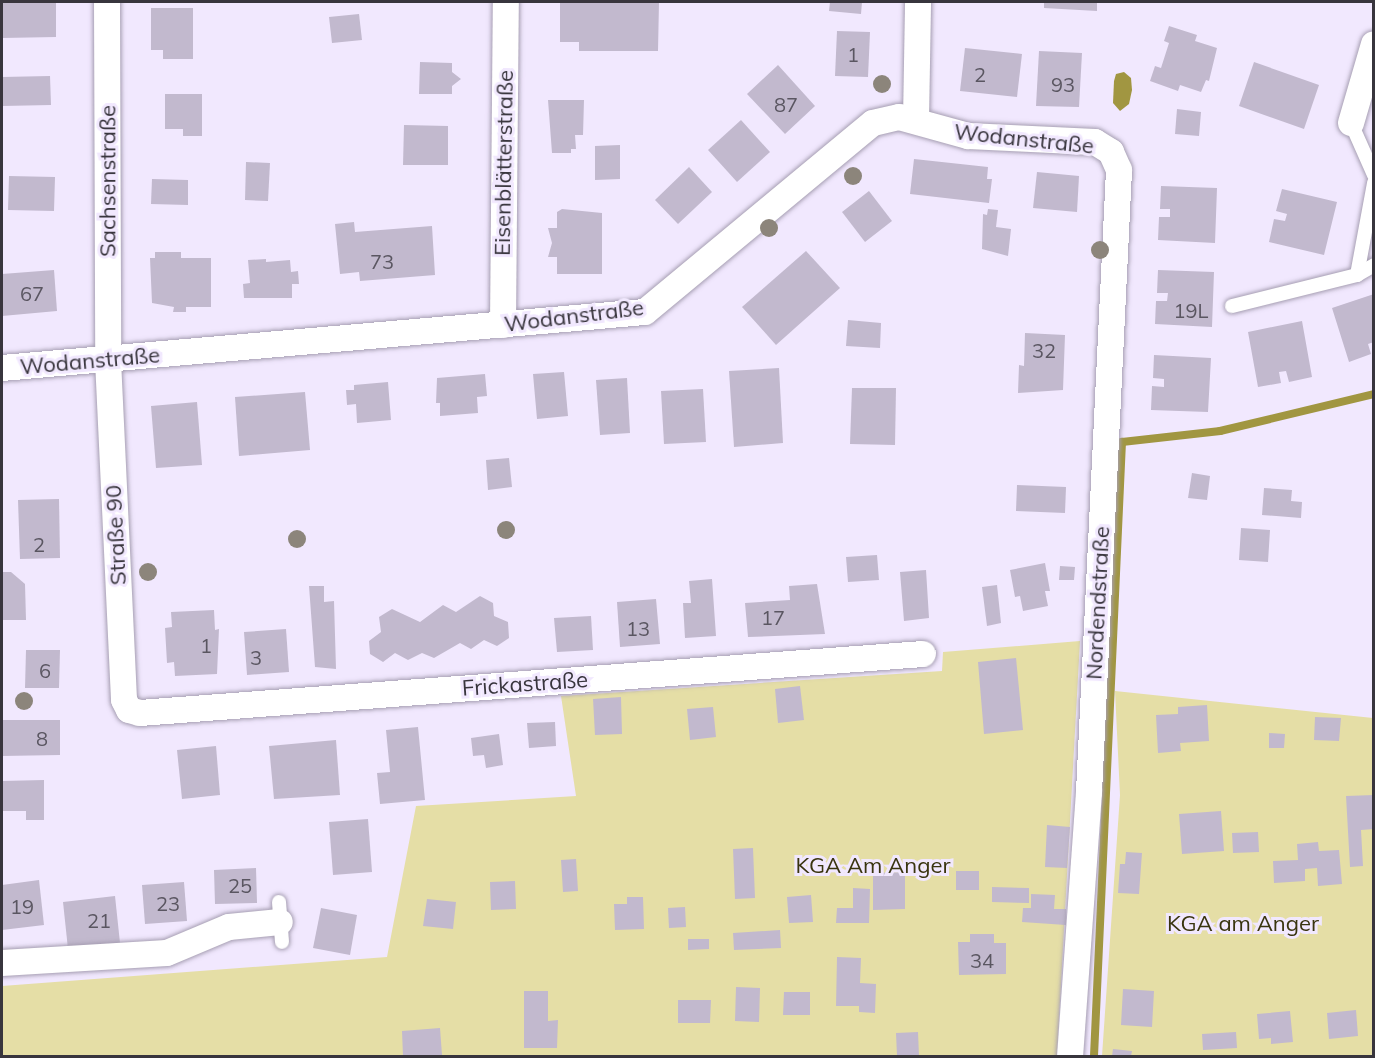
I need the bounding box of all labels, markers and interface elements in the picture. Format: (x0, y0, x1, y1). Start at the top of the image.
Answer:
house number: 1 (847, 42, 859, 66)
house number: 2 (974, 62, 986, 86)
street label: Eisenblätterstraße (489, 70, 519, 256)
house number: 93 (1051, 72, 1075, 96)
house number: 87 (774, 92, 798, 116)
street label: Sachsenstraße (95, 105, 121, 257)
street label: Wodanstraße (953, 119, 1095, 159)
house number: 73 (370, 249, 394, 273)
house number: 67 (20, 281, 44, 305)
street label: Wodanstraße (503, 294, 645, 338)
house number: 19L (1174, 298, 1208, 322)
house number: 32 (1032, 338, 1056, 362)
street label: Wodanstraße (19, 342, 161, 380)
street label: Straße 90 (100, 484, 132, 586)
street label: Nordendstraße (1081, 526, 1115, 680)
house number: 2 (33, 532, 45, 556)
house number: 17 (761, 605, 785, 629)
house number: 13 (626, 616, 650, 640)
house number: 1 (200, 633, 212, 657)
house number: 3 (250, 645, 262, 669)
house number: 6 (39, 658, 51, 682)
street label: Frickastraße (461, 666, 589, 702)
house number: 8 (36, 726, 48, 750)
park label: KGA Am Anger (796, 853, 950, 879)
house number: 25 (228, 873, 252, 897)
house number: 23 (156, 891, 180, 915)
house number: 19 (10, 894, 34, 918)
house number: 21 (87, 908, 111, 932)
park label: KGA am Anger (1167, 911, 1319, 937)
house number: 34 (970, 948, 994, 972)

